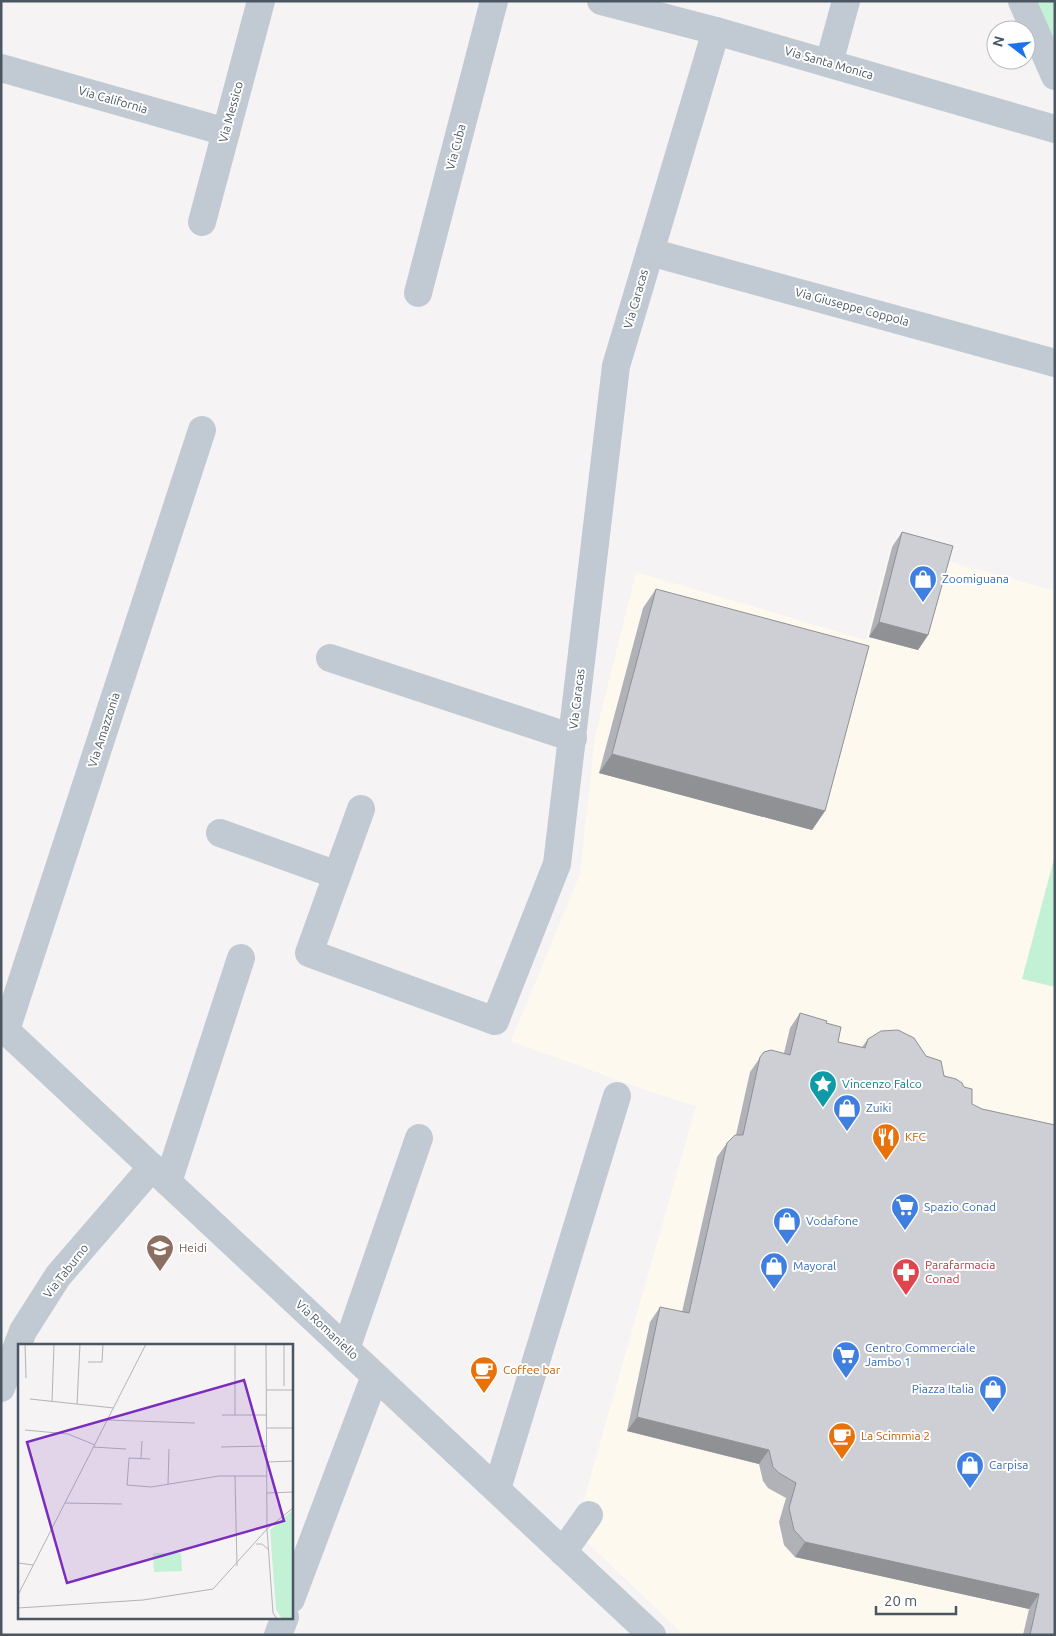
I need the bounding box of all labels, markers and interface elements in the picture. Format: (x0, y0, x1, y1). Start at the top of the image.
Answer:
north arrow (986, 20, 1036, 70)
text: N (989, 34, 1008, 49)
street label: Via Santa Monica (783, 44, 875, 81)
street label: Via Messico (216, 80, 245, 144)
street label: Via California (77, 83, 149, 116)
street label: Via Cuba (443, 122, 468, 171)
street label: Via Caracas (621, 268, 650, 330)
street label: Via Giuseppe Coppola (794, 285, 911, 328)
shop icon: Zoomiguana (908, 564, 938, 603)
place label: Zoomiguana (942, 572, 1009, 585)
street label: Via Caracas (566, 668, 587, 730)
street label: Via Amazzonia (85, 691, 122, 769)
place icon: Vincenzo Falco (808, 1069, 838, 1108)
place label: Vincenzo Falco (842, 1077, 922, 1090)
shop icon: Zuiki (832, 1093, 862, 1132)
place label: Zuiki (866, 1101, 892, 1114)
restaurant icon: KFC (871, 1122, 901, 1161)
place label: KFC (905, 1130, 927, 1143)
supermarket icon: Spazio Conad (890, 1192, 920, 1231)
place label: Spazio Conad (924, 1200, 996, 1213)
shop icon: Vodafone (772, 1206, 802, 1245)
place label: Vodafone (806, 1214, 858, 1227)
school or university icon: Heidi (145, 1233, 175, 1272)
street label: Via Taburno (41, 1241, 91, 1300)
place label: Heidi (179, 1241, 207, 1254)
shop icon: Mayoral (759, 1251, 789, 1290)
pharmacy icon: Parafarmacia Conad (891, 1257, 921, 1296)
place label: Parafarmacia Conad (925, 1258, 995, 1285)
place label: Mayoral (793, 1259, 836, 1272)
street label: Via Romaniello (293, 1297, 361, 1362)
supermarket icon: Centro Commerciale Jambo 1 (831, 1340, 861, 1379)
place label: Centro Commerciale Jambo 1 (865, 1341, 976, 1368)
inset map (18, 1344, 292, 1618)
cafe icon: Coffee bar (469, 1355, 499, 1394)
place label: Coffee bar (503, 1363, 561, 1376)
shop icon: Piazza Italia (978, 1374, 1008, 1413)
place label: Piazza Italia (912, 1382, 974, 1395)
cafe icon: La Scimmia 2 (827, 1421, 857, 1460)
place label: La Scimmia 2 (861, 1429, 930, 1442)
shop icon: Carpisa (955, 1450, 985, 1489)
place label: Carpisa (989, 1458, 1028, 1471)
scale bar (876, 1584, 956, 1616)
text: 20 m (884, 1592, 917, 1609)

